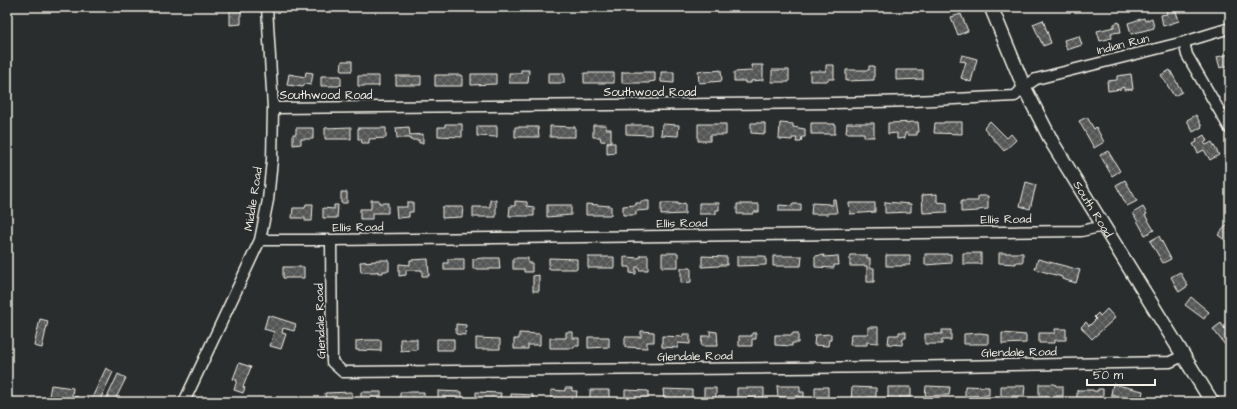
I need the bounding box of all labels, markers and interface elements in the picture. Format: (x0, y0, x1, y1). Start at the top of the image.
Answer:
street label: Indian Run (1095, 30, 1151, 59)
street label: Southwood Road (603, 84, 697, 101)
street label: Southwood Road (279, 87, 373, 104)
street label: Middle Road (240, 166, 267, 232)
street label: South Road (1069, 178, 1117, 241)
street label: Ellis Road (980, 211, 1032, 228)
street label: Ellis Road (656, 215, 708, 232)
street label: Ellis Road (332, 219, 384, 236)
street label: Glendale Road (311, 283, 330, 359)
street label: Glendale Road (981, 343, 1057, 362)
street label: Glendale Road (657, 347, 733, 366)
scale bar (1087, 361, 1155, 387)
text: 50 m (1093, 367, 1124, 384)

